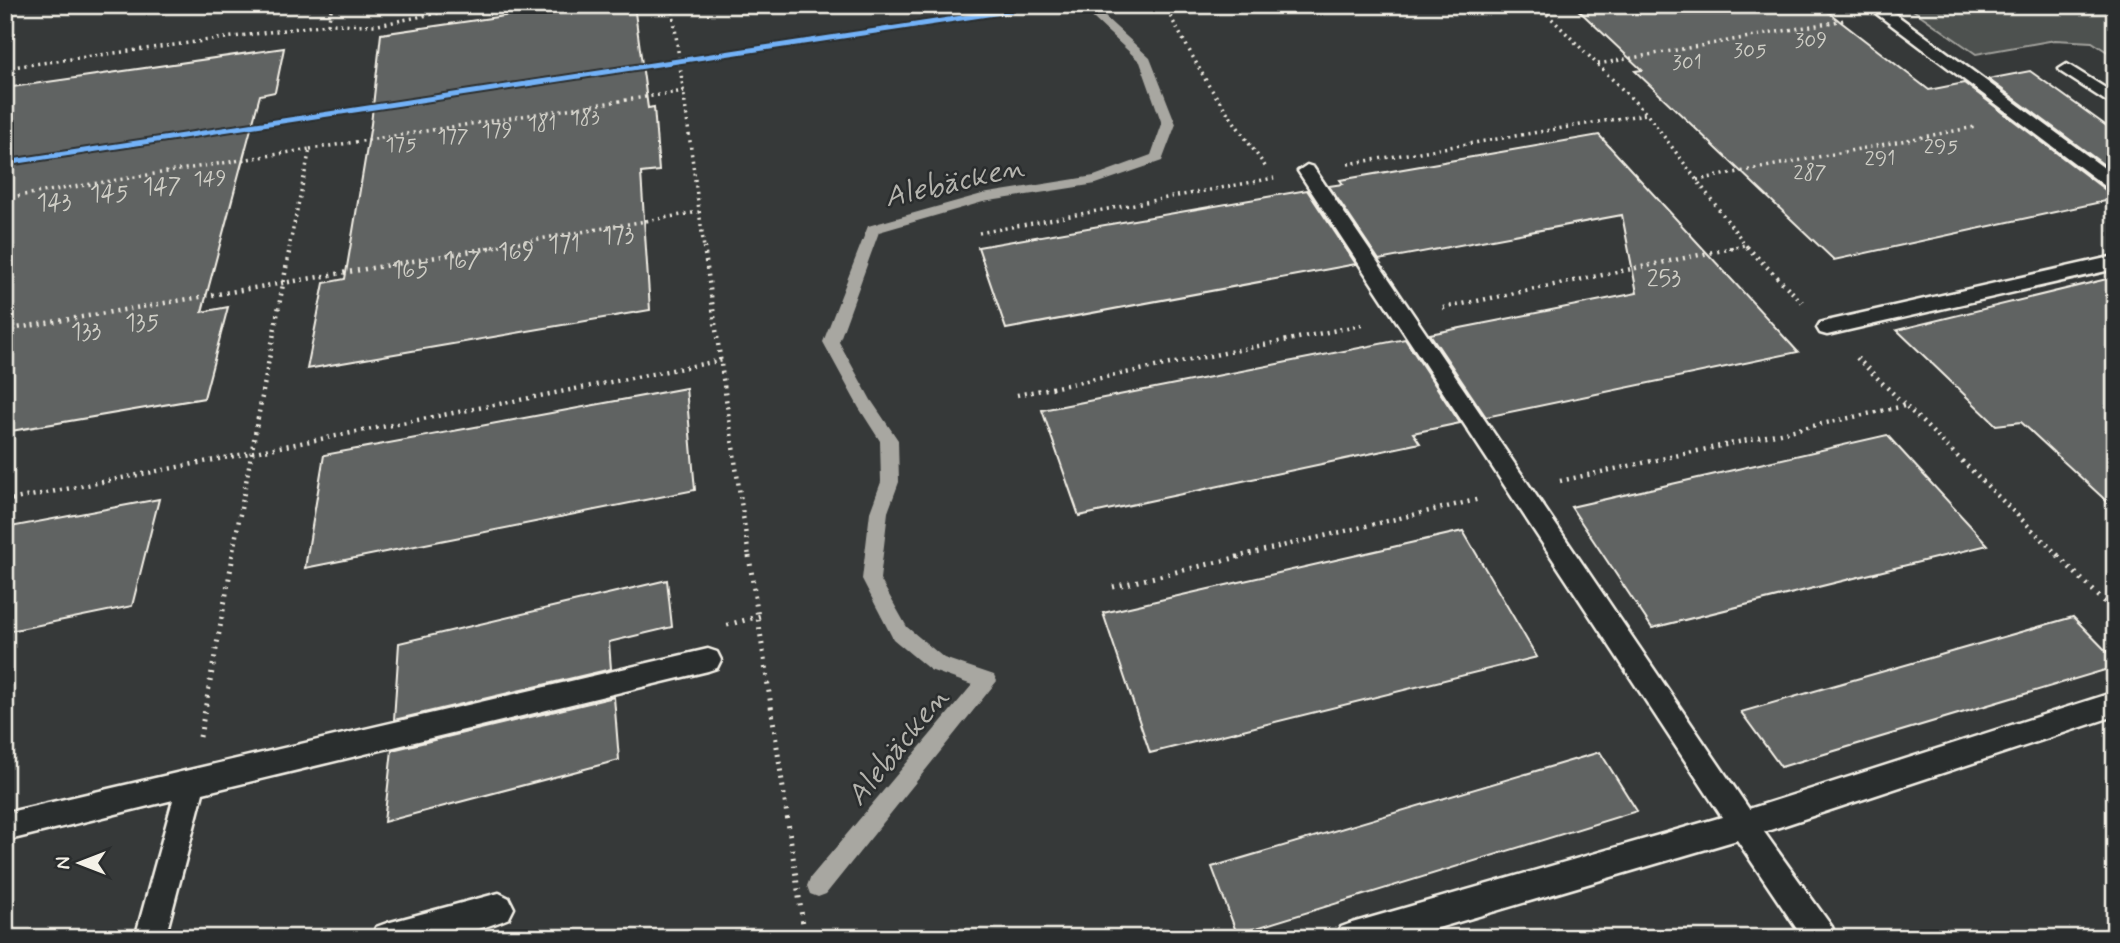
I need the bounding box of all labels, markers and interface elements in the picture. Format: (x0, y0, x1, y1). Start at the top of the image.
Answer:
house number: 309 (1795, 27, 1827, 55)
house number: 305 (1733, 37, 1767, 65)
house number: 301 (1672, 49, 1702, 77)
house number: 183 (570, 104, 600, 132)
house number: 181 (527, 110, 557, 138)
house number: 179 (482, 117, 513, 145)
house number: 177 (437, 123, 469, 151)
house number: 175 (385, 131, 417, 159)
house number: 295 (1924, 133, 1958, 161)
house number: 291 (1865, 145, 1895, 173)
water label: Alebäcken (881, 147, 1028, 217)
house number: 287 (1793, 159, 1827, 187)
house number: 149 (193, 165, 227, 193)
house number: 147 (143, 172, 181, 203)
house number: 145 (90, 179, 128, 210)
house number: 143 (36, 188, 72, 219)
house number: 173 (602, 221, 635, 252)
house number: 171 (548, 230, 580, 261)
house number: 169 (498, 237, 534, 268)
house number: 167 (443, 246, 481, 277)
house number: 165 (391, 255, 429, 286)
house number: 253 (1647, 264, 1681, 295)
house number: 135 (125, 308, 159, 339)
house number: 133 (71, 317, 102, 348)
water label: Alebäcken (838, 679, 958, 814)
north arrow (46, 828, 116, 898)
text: N (52, 857, 77, 869)

